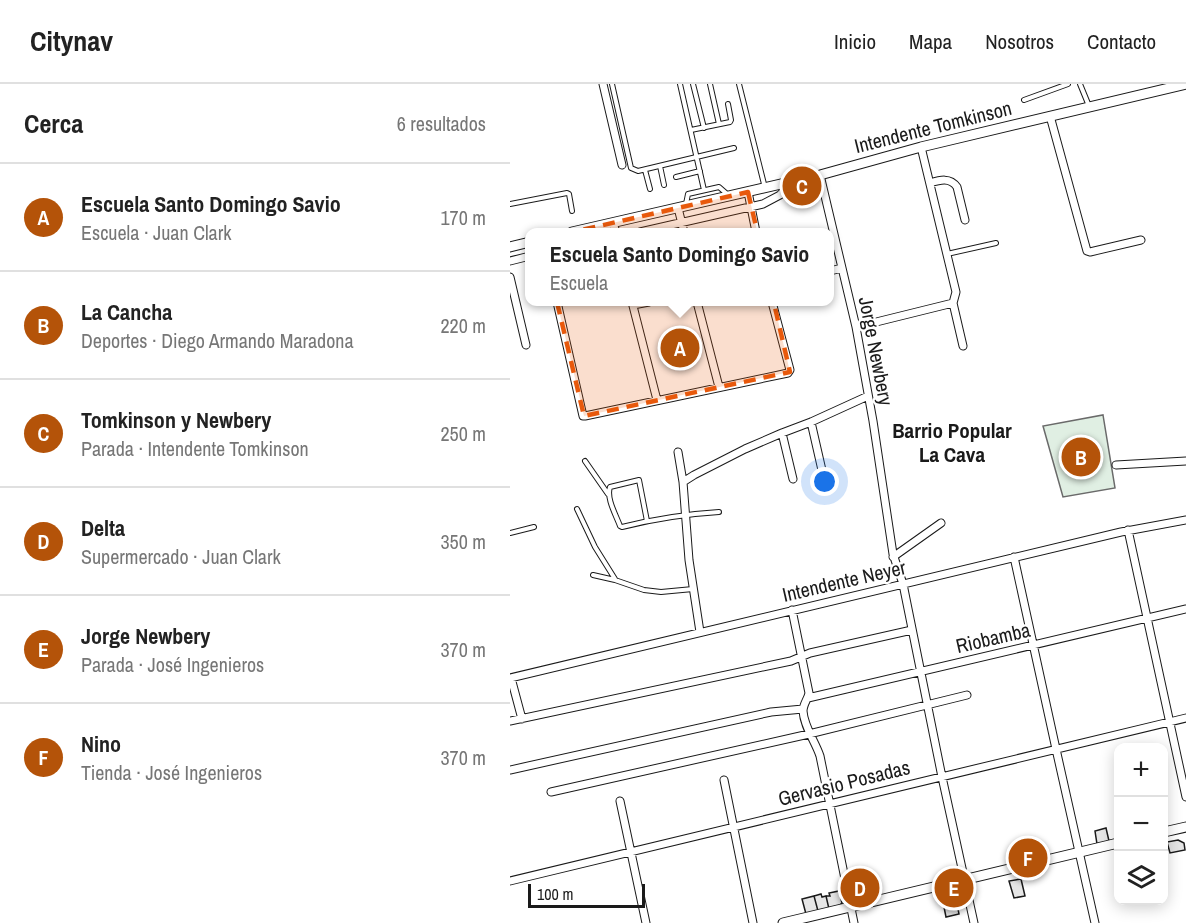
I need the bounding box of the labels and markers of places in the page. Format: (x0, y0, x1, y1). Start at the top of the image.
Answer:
pin: C (782, 164, 822, 208)
pin: A (660, 326, 700, 370)
pin: B (1062, 434, 1100, 479)
pin: F (1008, 836, 1048, 880)
pin: D (840, 866, 880, 910)
pin: E (934, 866, 974, 910)

